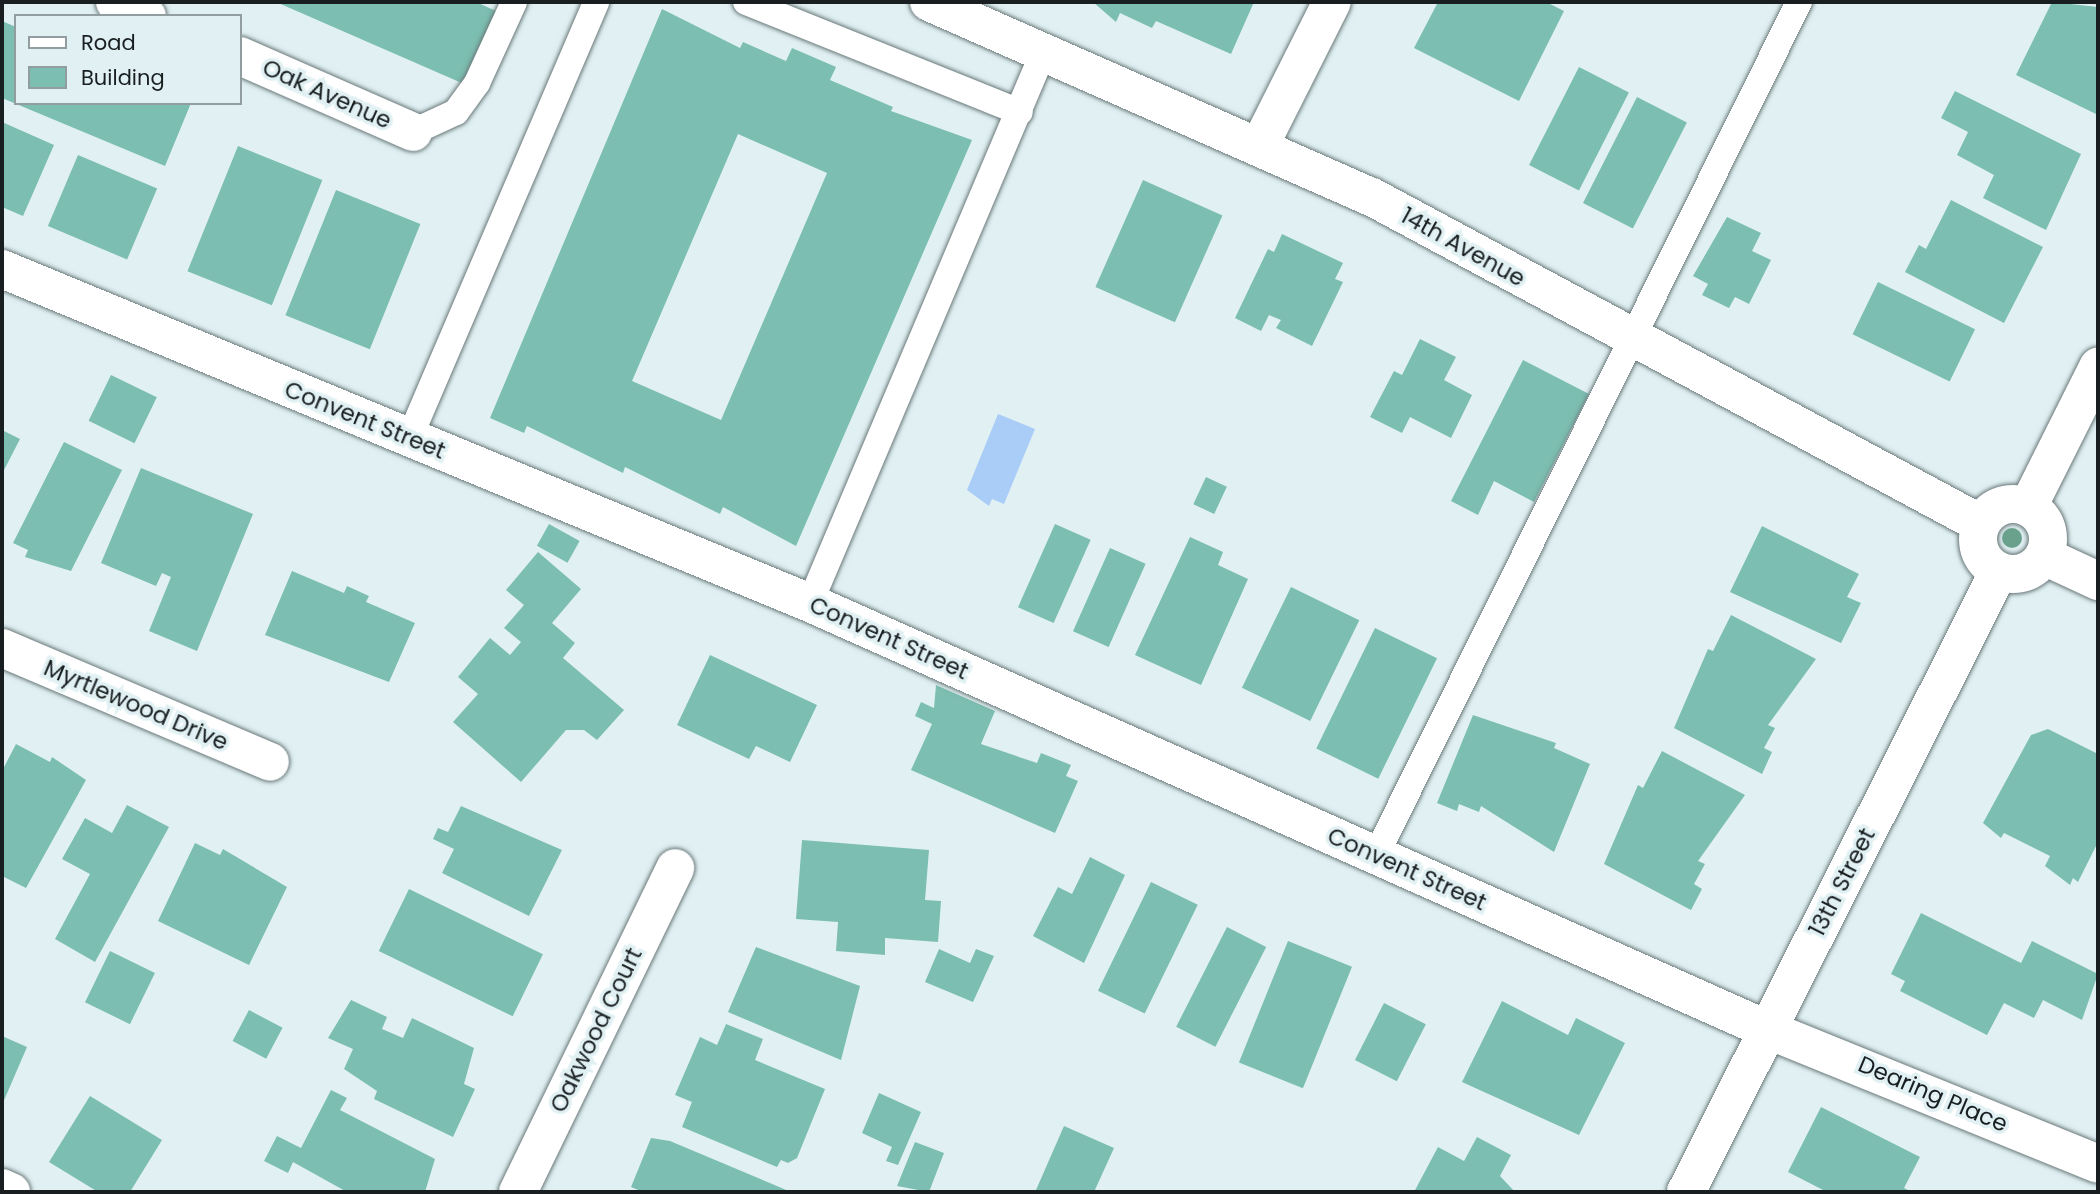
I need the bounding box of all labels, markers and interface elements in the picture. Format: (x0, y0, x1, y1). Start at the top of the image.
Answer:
legend (14, 14, 242, 105)
text: Road (81, 28, 136, 57)
street label: Oak Avenue (258, 53, 396, 135)
text: Building (81, 63, 165, 92)
street label: 14th Avenue (1396, 202, 1530, 292)
street label: Convent Street (281, 375, 449, 465)
street label: Convent Street (805, 591, 973, 685)
street label: Myrtlewood Drive (40, 654, 232, 756)
street label: Convent Street (1323, 822, 1491, 916)
street label: 13th Street (1803, 823, 1881, 941)
street label: Oakwood Court (544, 943, 648, 1117)
street label: Dearing Place (1854, 1050, 2012, 1138)

